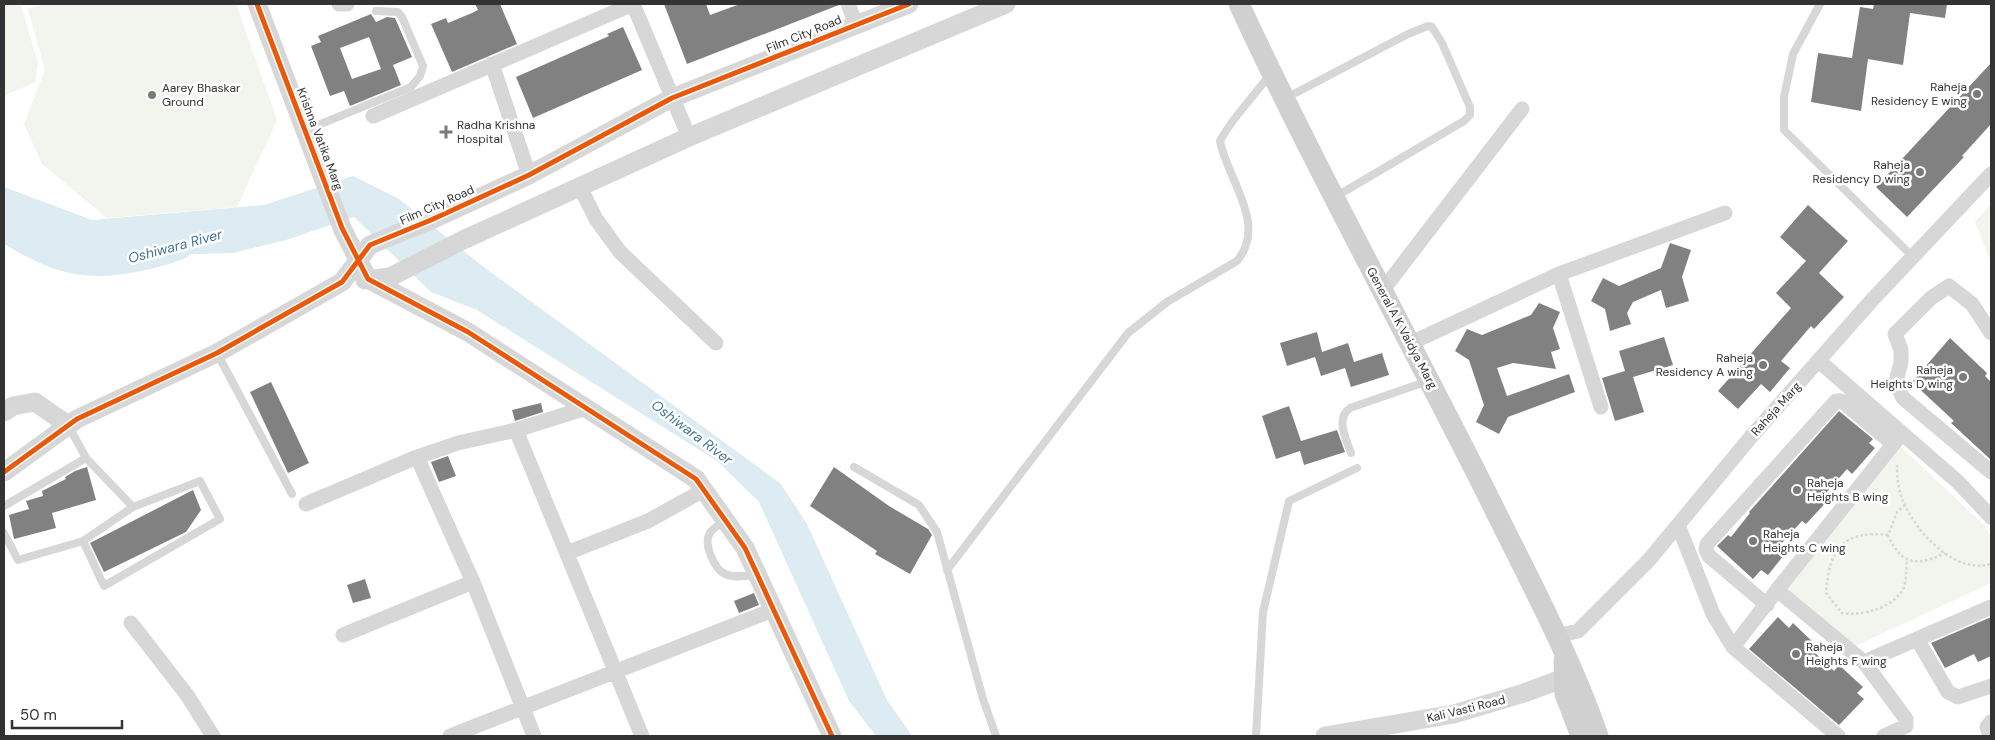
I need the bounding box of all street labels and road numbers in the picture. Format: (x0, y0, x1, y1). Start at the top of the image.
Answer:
street label: Film City Road (764, 12, 844, 56)
street label: Krishna Vatika Marg (293, 85, 347, 193)
street label: Film City Road (397, 181, 477, 229)
street label: General A K Vaidya Marg (1363, 264, 1441, 392)
street label: Raheja Marg (1747, 378, 1805, 439)
street label: Kali Vasti Road (1425, 692, 1507, 726)

